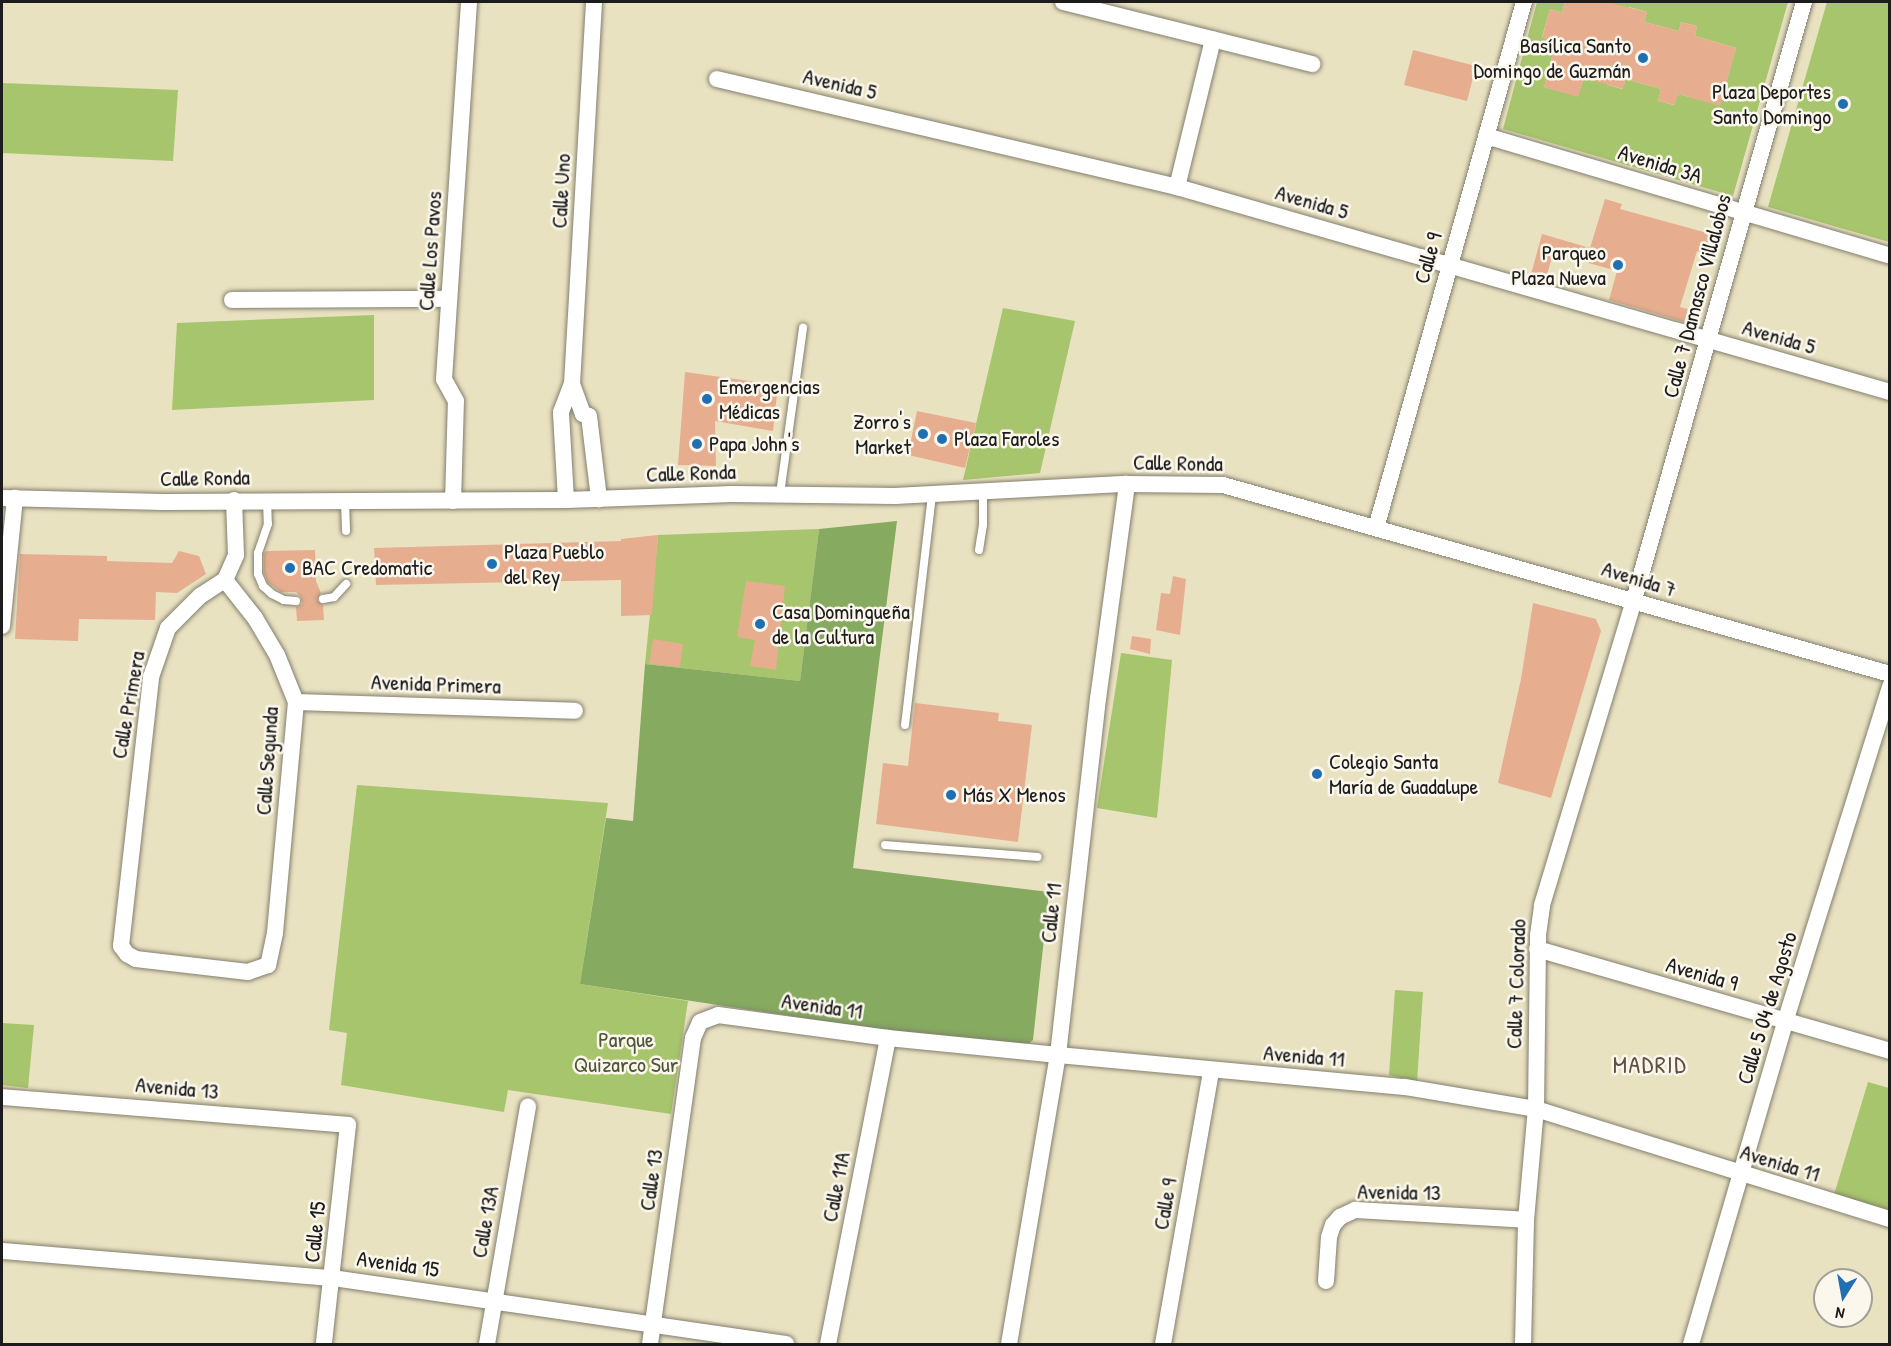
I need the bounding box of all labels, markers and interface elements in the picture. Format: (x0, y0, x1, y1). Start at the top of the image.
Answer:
place label: Basílica Santo Domingo de Guzmán (1473, 32, 1631, 84)
marker: Basílica Santo Domingo de Guzmán (1636, 51, 1650, 65)
street label: Avenida 5 (801, 63, 879, 105)
place label: Plaza Deportes Santo Domingo (1712, 78, 1831, 130)
marker: Plaza Deportes Santo Domingo (1836, 97, 1850, 111)
street label: Avenida 3A (1615, 139, 1705, 189)
street label: Calle Uno (546, 153, 576, 229)
street label: Avenida 5 (1272, 179, 1352, 225)
street label: Calle Los Pavos (413, 190, 447, 312)
street label: Calle 7 Damasco Villalobos (1657, 191, 1737, 401)
street label: Calle 9 (1408, 229, 1448, 287)
place label: Parqueo Plaza Nueva (1511, 239, 1606, 290)
marker: Parqueo Plaza Nueva (1611, 258, 1625, 272)
street label: Avenida 5 (1739, 314, 1819, 360)
place label: Emergencias Médicas (719, 373, 820, 424)
marker: Emergencias Médicas (700, 392, 714, 406)
place label: Zorro's Market (853, 408, 911, 460)
place label: Plaza Faroles (954, 426, 1059, 452)
marker: Zorro's Market (916, 427, 930, 441)
place label: Papa John's (709, 431, 800, 457)
marker: Plaza Faroles (935, 432, 949, 446)
marker: Papa John's (690, 437, 704, 451)
street label: Calle Ronda (1133, 449, 1223, 477)
street label: Calle Ronda (646, 458, 736, 488)
street label: Calle Ronda (160, 464, 250, 492)
place label: Plaza Pueblo del Rey (504, 538, 604, 590)
place label: BAC Credomatic (302, 555, 432, 581)
street label: Avenida 7 (1599, 555, 1679, 603)
marker: Plaza Pueblo del Rey (485, 557, 499, 571)
marker: BAC Credomatic (283, 561, 297, 575)
place label: Casa Domingueña de la Cultura (772, 598, 910, 650)
marker: Casa Domingueña de la Cultura (753, 617, 767, 631)
street label: Calle Primera (106, 649, 150, 761)
street label: Avenida Primera (370, 669, 502, 699)
street label: Calle Segunda (250, 706, 284, 816)
place label: Colegio Santa María de Guadalupe (1329, 748, 1478, 800)
marker: Colegio Santa María de Guadalupe (1310, 767, 1324, 781)
place label: Más X Menos (963, 782, 1066, 808)
marker: Más X Menos (944, 788, 958, 802)
street label: Calle 11 (1035, 882, 1067, 944)
street label: Calle 7 Colorado (1501, 919, 1531, 1049)
street label: Calle 5 04 de Agosto (1731, 928, 1803, 1088)
street label: Avenida 9 (1663, 951, 1741, 997)
street label: Avenida 11 (780, 987, 864, 1025)
park label: Parque Quizarco Sur (574, 1026, 678, 1078)
street label: Avenida 11 (1262, 1039, 1346, 1073)
district label: MADRID (1613, 1051, 1687, 1079)
street label: Avenida 13 (134, 1071, 220, 1105)
street label: Avenida 11 (1737, 1138, 1823, 1188)
street label: Calle 13 (634, 1148, 668, 1212)
street label: Calle 11A (816, 1150, 856, 1224)
street label: Calle 9 (1147, 1176, 1183, 1232)
street label: Avenida 13 (1357, 1178, 1441, 1206)
street label: Calle 13A (466, 1184, 504, 1260)
street label: Calle 15 (299, 1200, 331, 1264)
street label: Avenida 15 (355, 1245, 441, 1283)
north arrow (1813, 1268, 1873, 1328)
text: N (1834, 1302, 1846, 1325)

